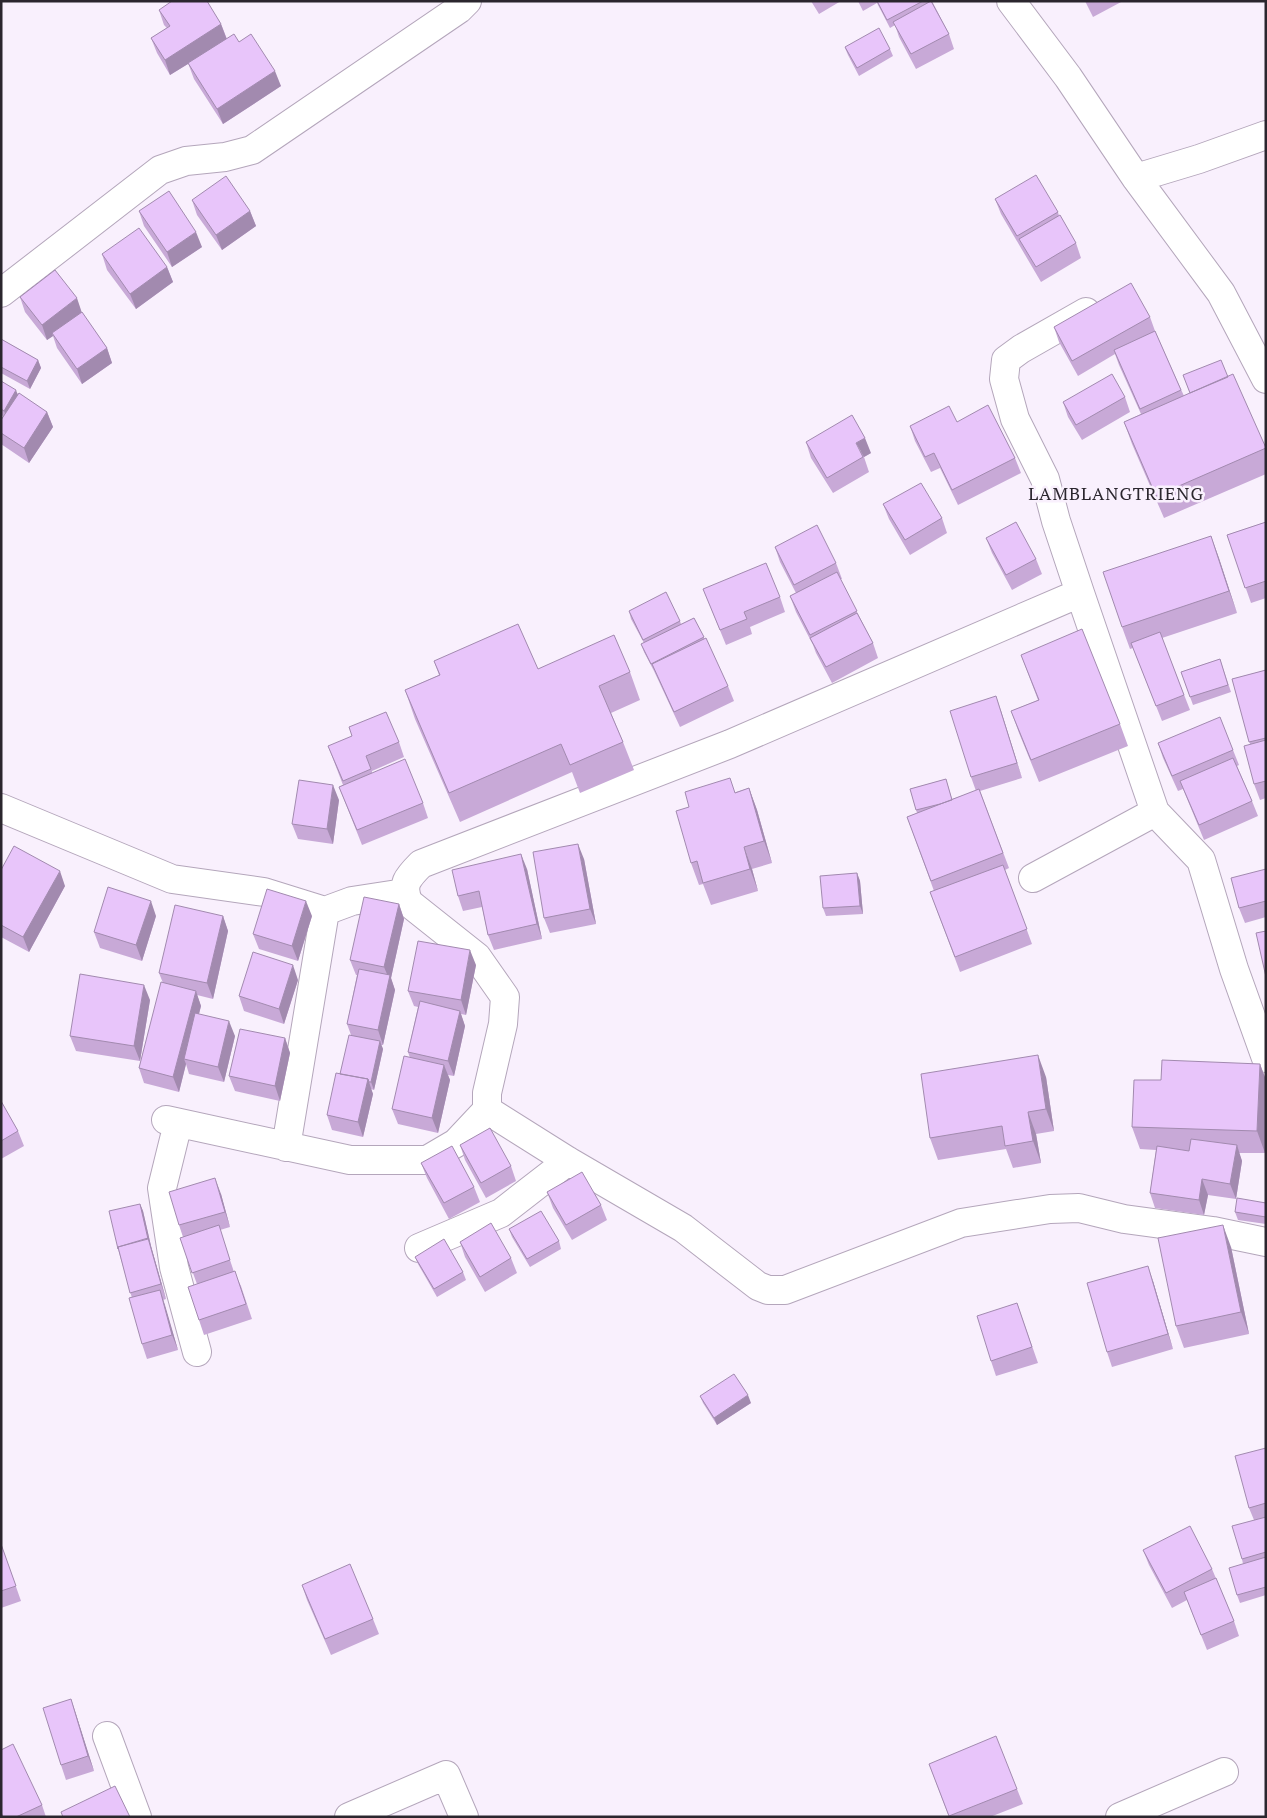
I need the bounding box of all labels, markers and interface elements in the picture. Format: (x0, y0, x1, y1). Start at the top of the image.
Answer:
district label: LAMBLANGTRIENG (1028, 481, 1204, 505)

